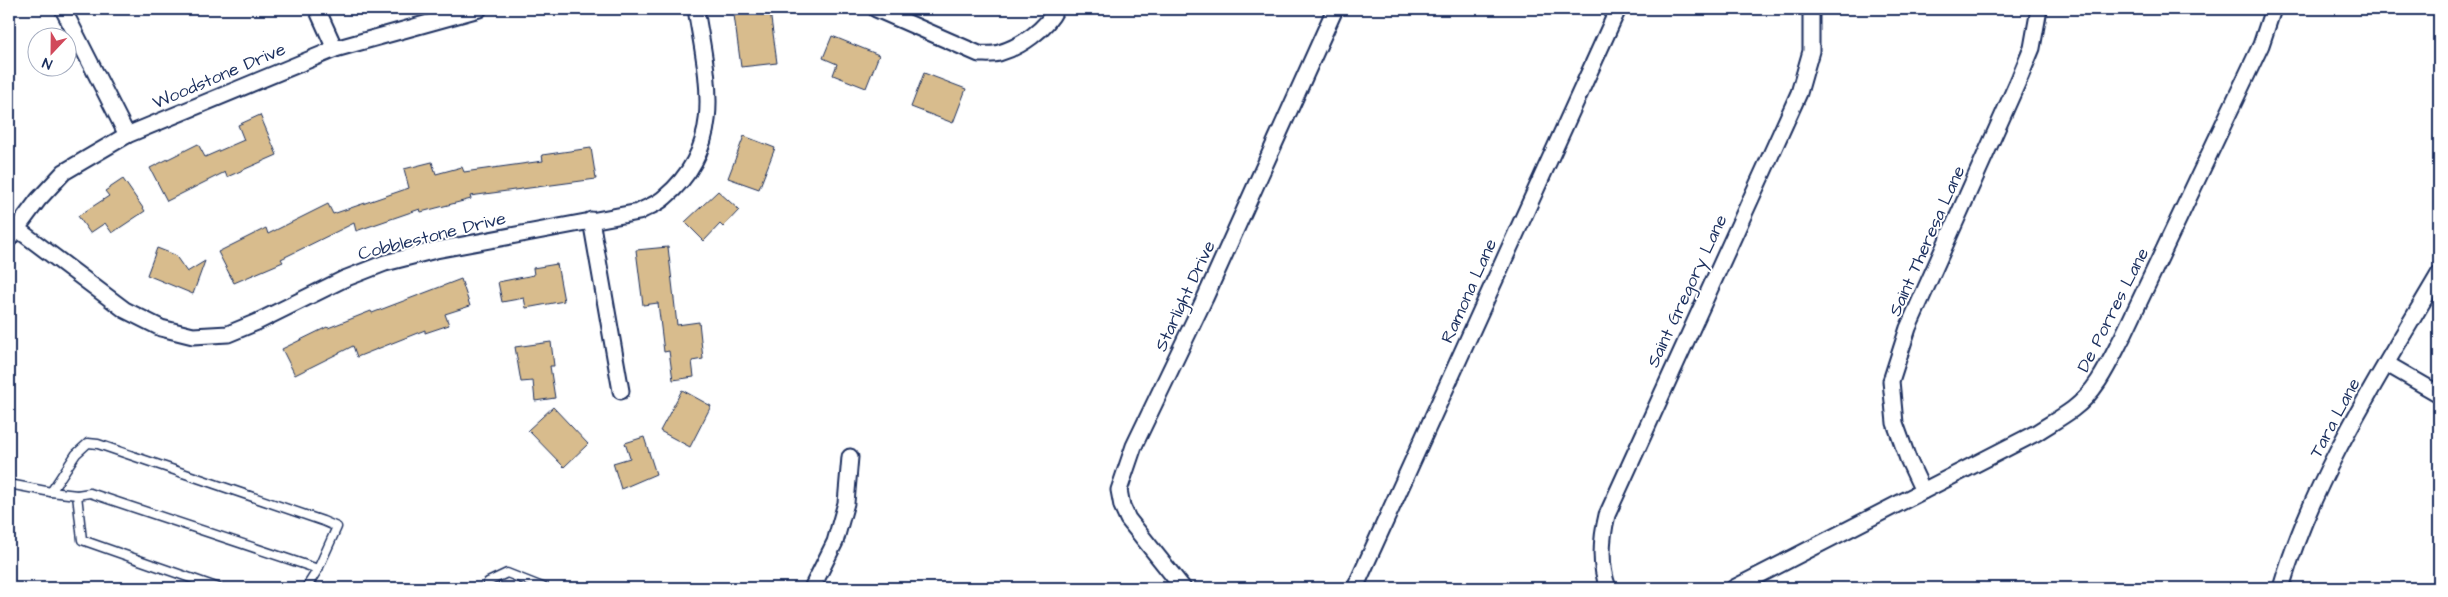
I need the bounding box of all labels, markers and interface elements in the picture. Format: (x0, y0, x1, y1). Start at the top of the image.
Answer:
north arrow (28, 28, 78, 78)
street label: Woodstone Drive (149, 37, 290, 115)
text: N (39, 52, 55, 74)
street label: Saint Theresa Lane (1883, 162, 1972, 320)
street label: Cobblestone Drive (356, 205, 509, 266)
street label: Saint Gregory Lane (1641, 210, 1734, 372)
street label: Ramona Lane (1435, 235, 1503, 347)
street label: Starlight Drive (1148, 236, 1223, 356)
street label: De Porres Lane (2071, 243, 2155, 376)
street label: Tara Lane (2304, 373, 2367, 462)

